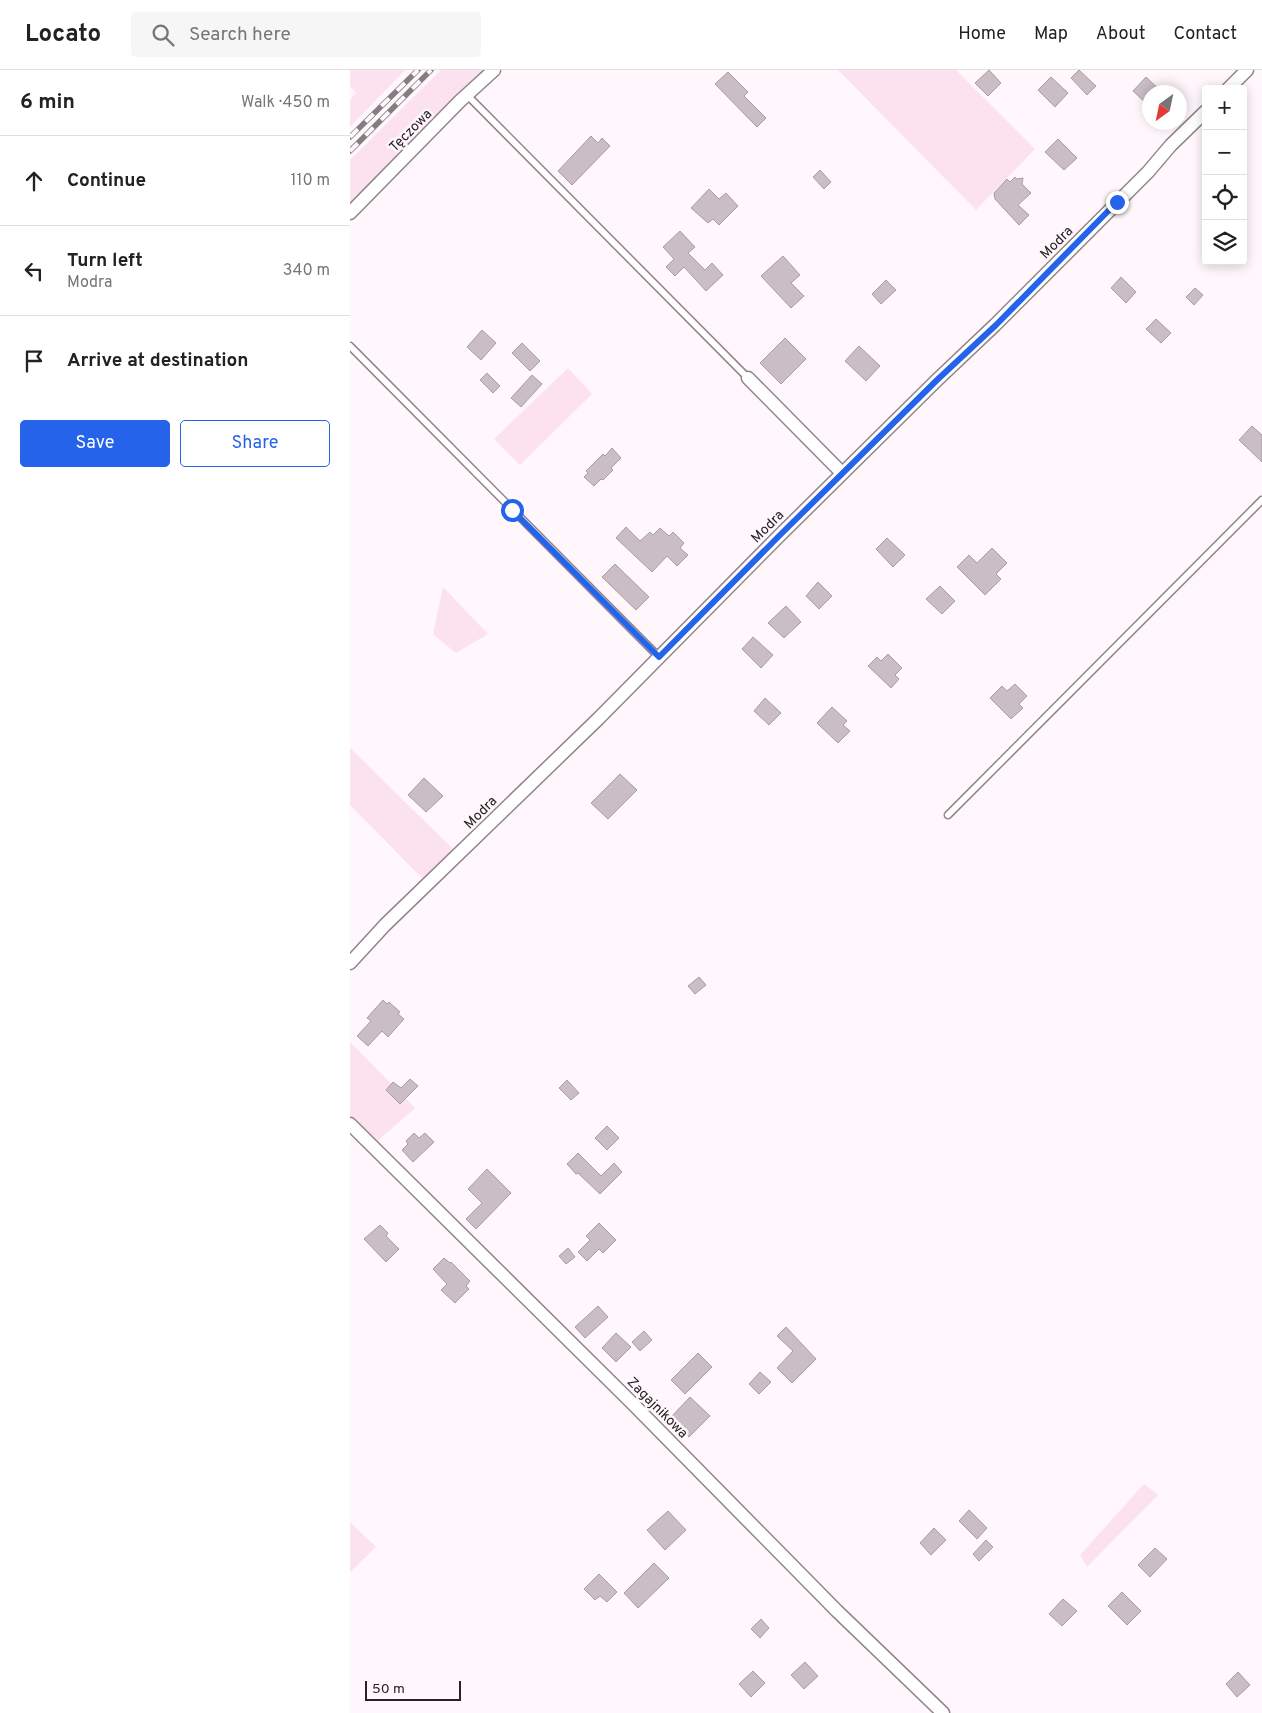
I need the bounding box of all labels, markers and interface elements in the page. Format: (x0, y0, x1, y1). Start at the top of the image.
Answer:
search box (131, 12, 481, 57)
text: Locato (25, 20, 101, 50)
icon: search (149, 21, 177, 49)
text: Search here (189, 23, 291, 47)
text: Home (958, 23, 1006, 46)
text: Map (1034, 23, 1068, 46)
text: About (1096, 23, 1145, 46)
text: Contact (1173, 23, 1237, 46)
north arrow (1142, 85, 1187, 130)
map controls (1202, 85, 1247, 265)
button: + (1202, 85, 1247, 130)
text: 6 min (20, 89, 75, 116)
text: Walk · 450 m (241, 93, 330, 113)
street label: Tęczowa (386, 106, 436, 156)
button: − (1202, 130, 1247, 175)
icon: ahead (20, 167, 48, 195)
text: Continue (67, 169, 146, 193)
text: 110 m (290, 171, 330, 191)
button: locate (1202, 175, 1247, 220)
route end (1106, 191, 1129, 214)
button: layers (1202, 220, 1247, 265)
street label: Modra (1037, 223, 1077, 263)
text: Turn left (67, 249, 143, 273)
icon: left (20, 257, 48, 285)
text: 340 m (283, 261, 330, 281)
text: Modra (67, 273, 112, 293)
icon: arrive (20, 347, 48, 375)
text: Arrive at destination (67, 349, 248, 373)
button: Save (20, 420, 170, 467)
button: Share (180, 420, 330, 467)
route start (501, 499, 524, 522)
street label: Modra (748, 507, 788, 547)
street label: Modra (461, 793, 501, 833)
street label: Zagajnikowa (623, 1374, 691, 1442)
scale bar (365, 1678, 461, 1701)
text: 50 m (372, 1681, 405, 1698)

